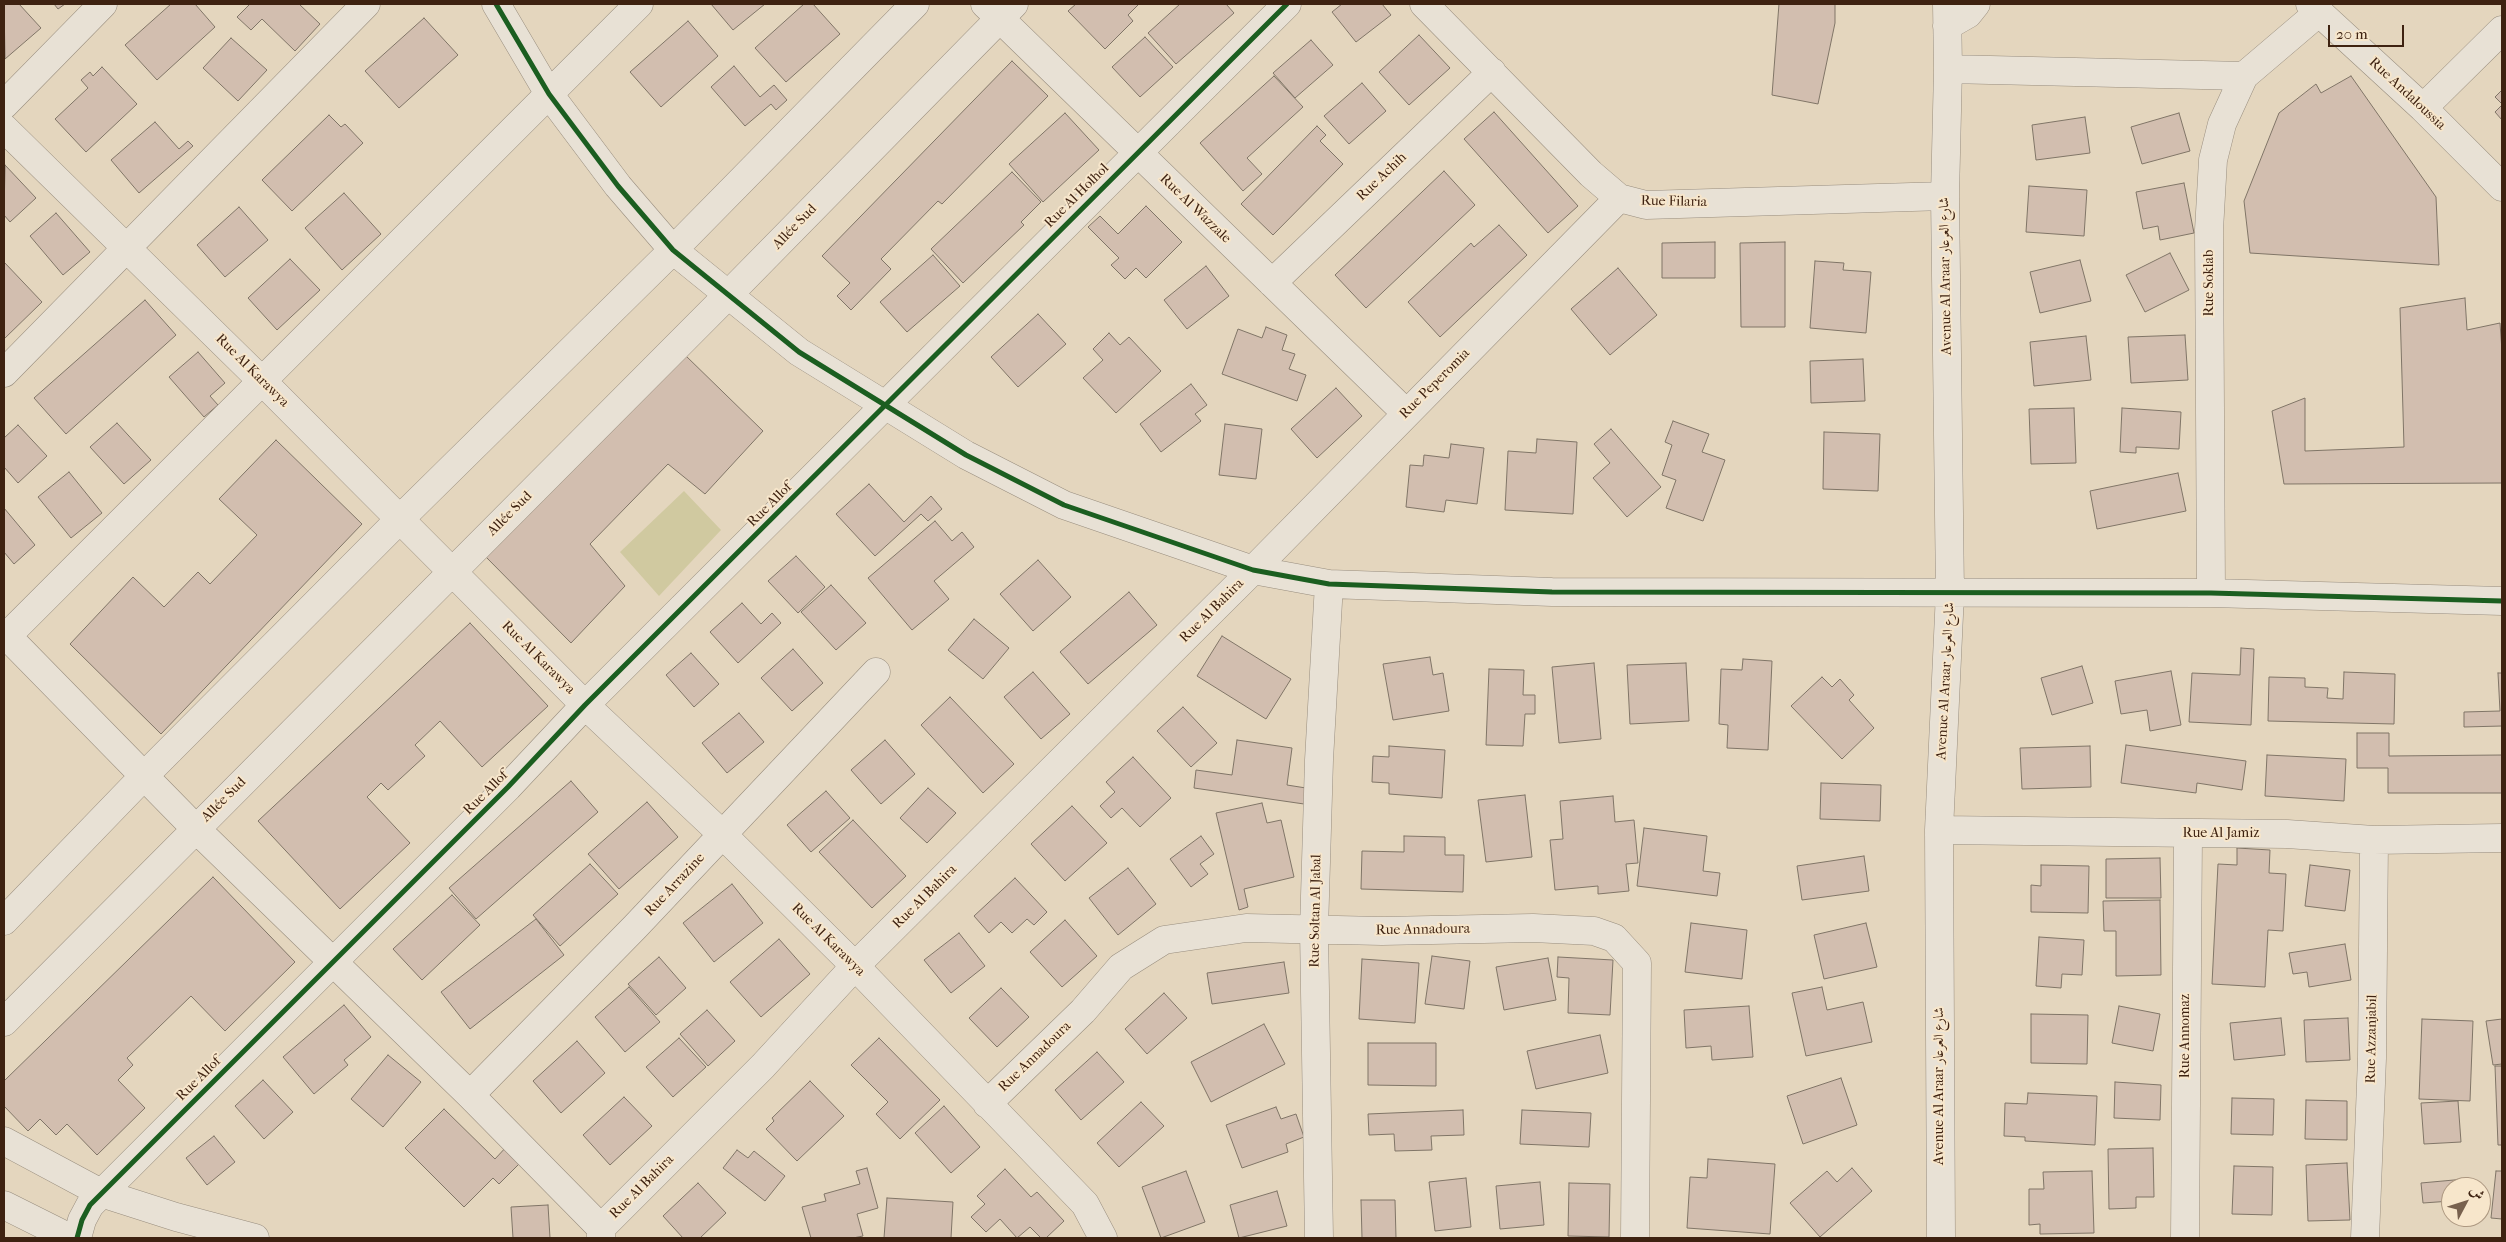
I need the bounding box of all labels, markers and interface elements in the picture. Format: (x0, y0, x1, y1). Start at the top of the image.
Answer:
scale bar (2331, 15, 2407, 47)
text: 20 m (2336, 25, 2368, 43)
street label: Rue Andaloussia (2365, 54, 2449, 134)
street label: Rue Achih (1354, 149, 1410, 205)
street label: Rue Al Holhol (1041, 160, 1113, 232)
street label: Rue Al Wazzale (1156, 171, 1234, 247)
street label: Rue Filaria (1641, 193, 1707, 211)
street label: Avenue Al Araar شارع العرعار (1936, 197, 1956, 355)
street label: Allée Sud (769, 201, 821, 253)
street label: Rue Soklab (2202, 250, 2218, 316)
street label: Rue Al Karawya (212, 331, 292, 411)
street label: Rue Peperomia (1396, 345, 1474, 423)
street label: Rue Allof (744, 479, 796, 531)
street label: Allée Sud (484, 488, 536, 540)
street label: Rue Al Bahira (1176, 575, 1248, 647)
street label: Avenue Al Araar شارع العرعار (1933, 602, 1959, 760)
street label: Rue Al Karawya (498, 618, 578, 698)
street label: Rue Allof (460, 767, 512, 819)
street label: Allée Sud (198, 774, 250, 826)
street label: Rue Al Jamiz (2182, 826, 2260, 842)
street label: Rue Arrazine (641, 850, 709, 920)
street label: Rue Soltan Al Jabal (1307, 854, 1325, 968)
street label: Rue Al Bahira (889, 861, 961, 933)
street label: Rue Al Karawya (788, 900, 868, 980)
street label: Rue Annadoura (1376, 921, 1470, 939)
street label: Rue Annomaz (2178, 994, 2194, 1078)
street label: Rue Azzanjabil (2363, 994, 2381, 1084)
street label: Avenue Al Araar شارع العرعار (1932, 1007, 1948, 1165)
street label: Rue Annadoura (995, 1018, 1075, 1096)
street label: Rue Allof (173, 1053, 225, 1105)
street label: Rue Al Bahira (606, 1151, 678, 1223)
north arrow (2441, 1177, 2491, 1227)
text: ش (2466, 1182, 2488, 1203)

